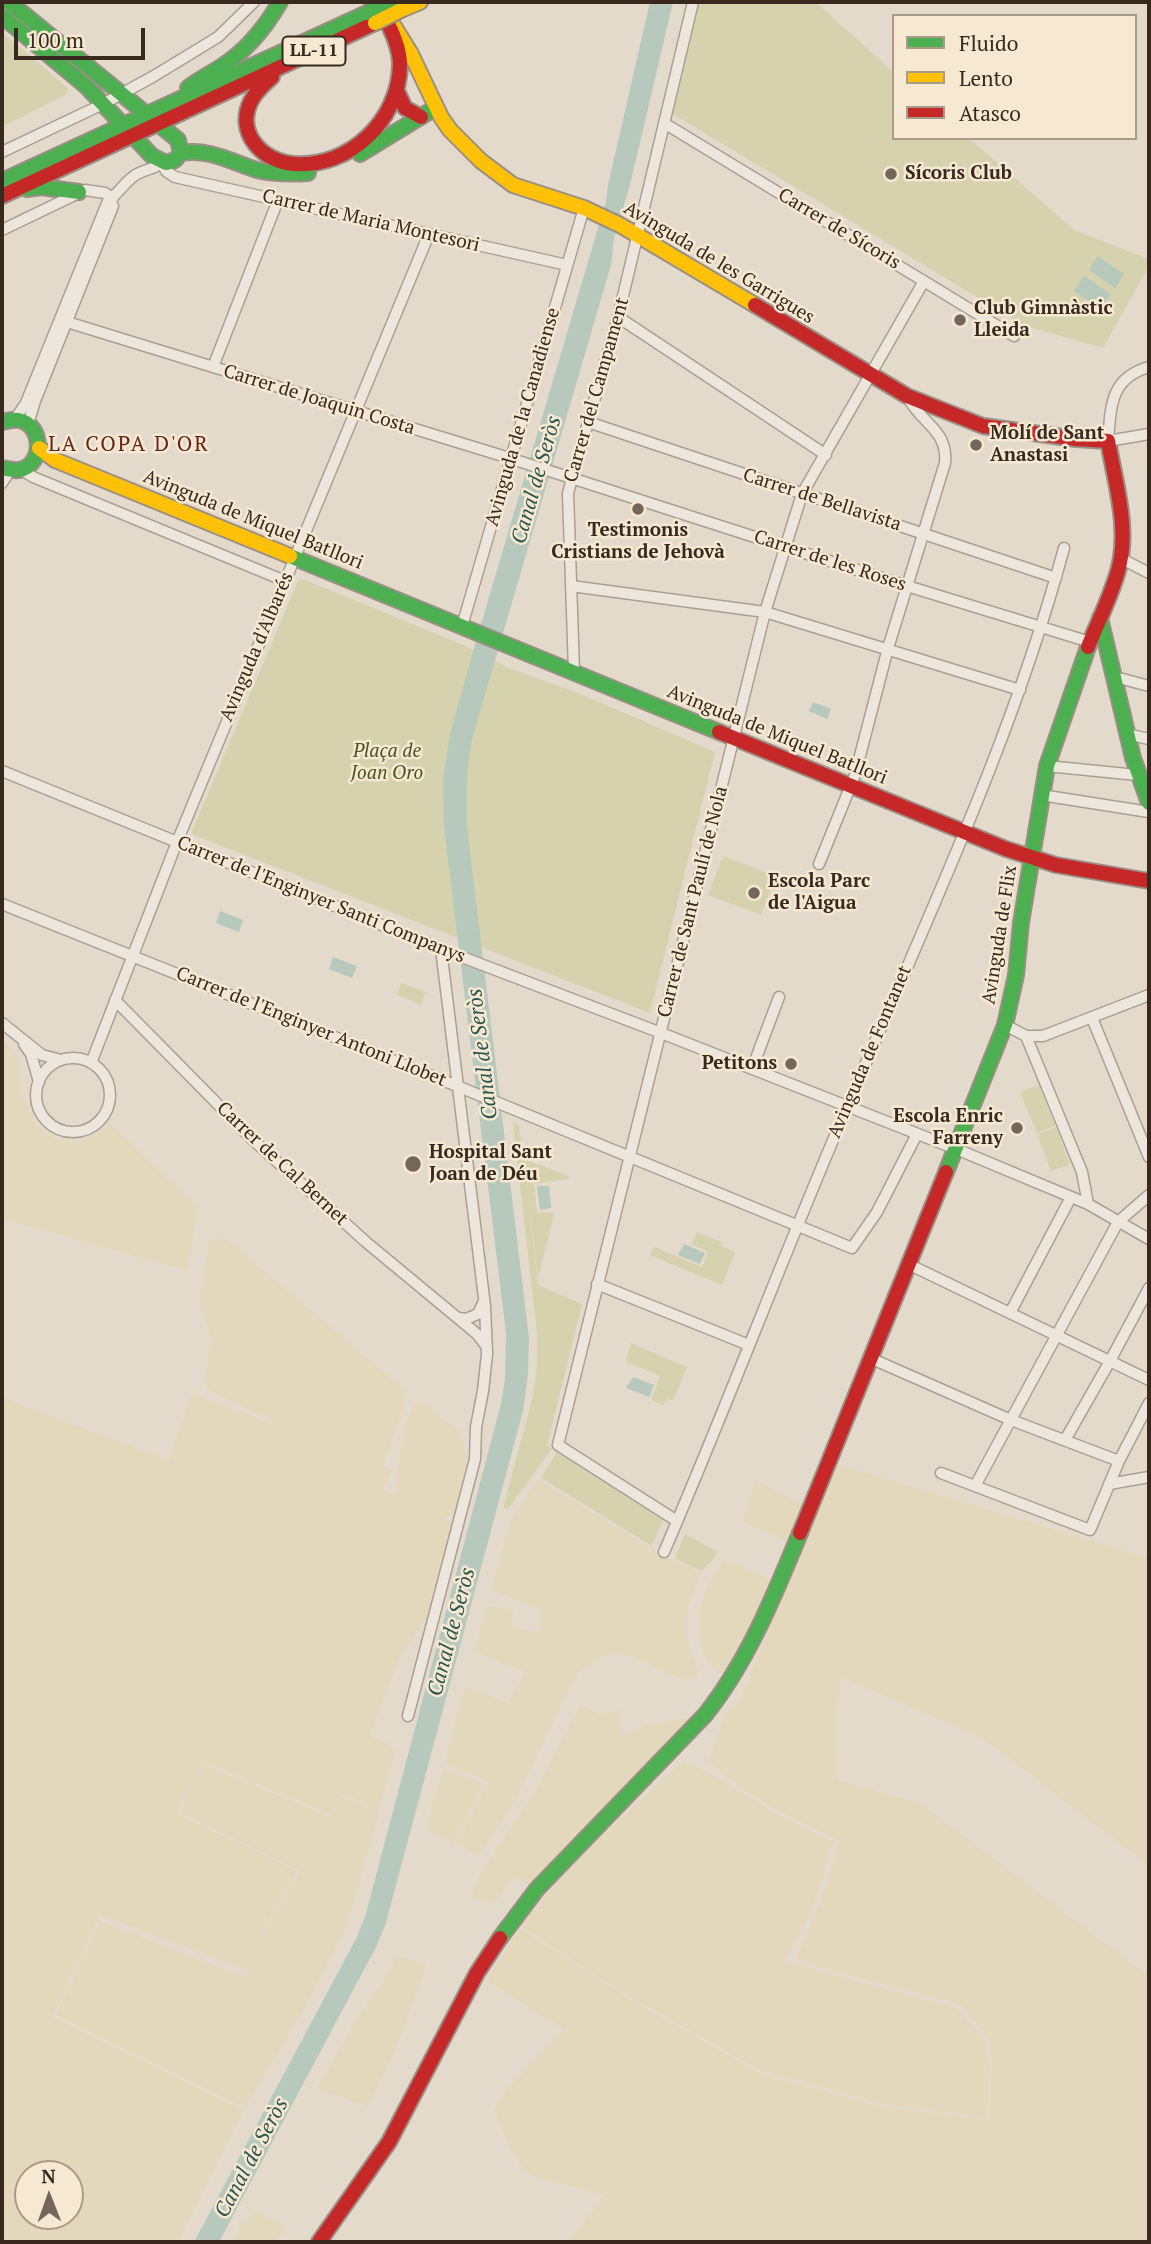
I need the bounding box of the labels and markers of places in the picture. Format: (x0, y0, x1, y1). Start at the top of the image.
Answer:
place label: Sícoris Club (905, 163, 1012, 185)
marker: Sícoris Club (883, 166, 899, 182)
place label: Club Gimnàstic Lleida (974, 298, 1113, 342)
marker: Club Gimnàstic Lleida (952, 312, 968, 328)
place label: Molí de Sant Anastasi (990, 423, 1104, 467)
marker: Molí de Sant Anastasi (968, 437, 984, 453)
marker: Testimonis Cristians de Jehovà (630, 501, 646, 517)
place label: Testimonis Cristians de Jehovà (551, 520, 725, 564)
place label: Escola Parc de l'Aigua (768, 871, 870, 915)
marker: Escola Parc de l'Aigua (746, 885, 762, 901)
place label: Petitons (702, 1053, 777, 1075)
marker: Petitons (783, 1056, 799, 1072)
place label: Escola Enric Farreny (893, 1106, 1003, 1150)
marker: Escola Enric Farreny (1009, 1120, 1025, 1136)
place label: Hospital Sant Joan de Déu (429, 1142, 552, 1186)
marker: Hospital Sant Joan de Déu (403, 1154, 423, 1174)

